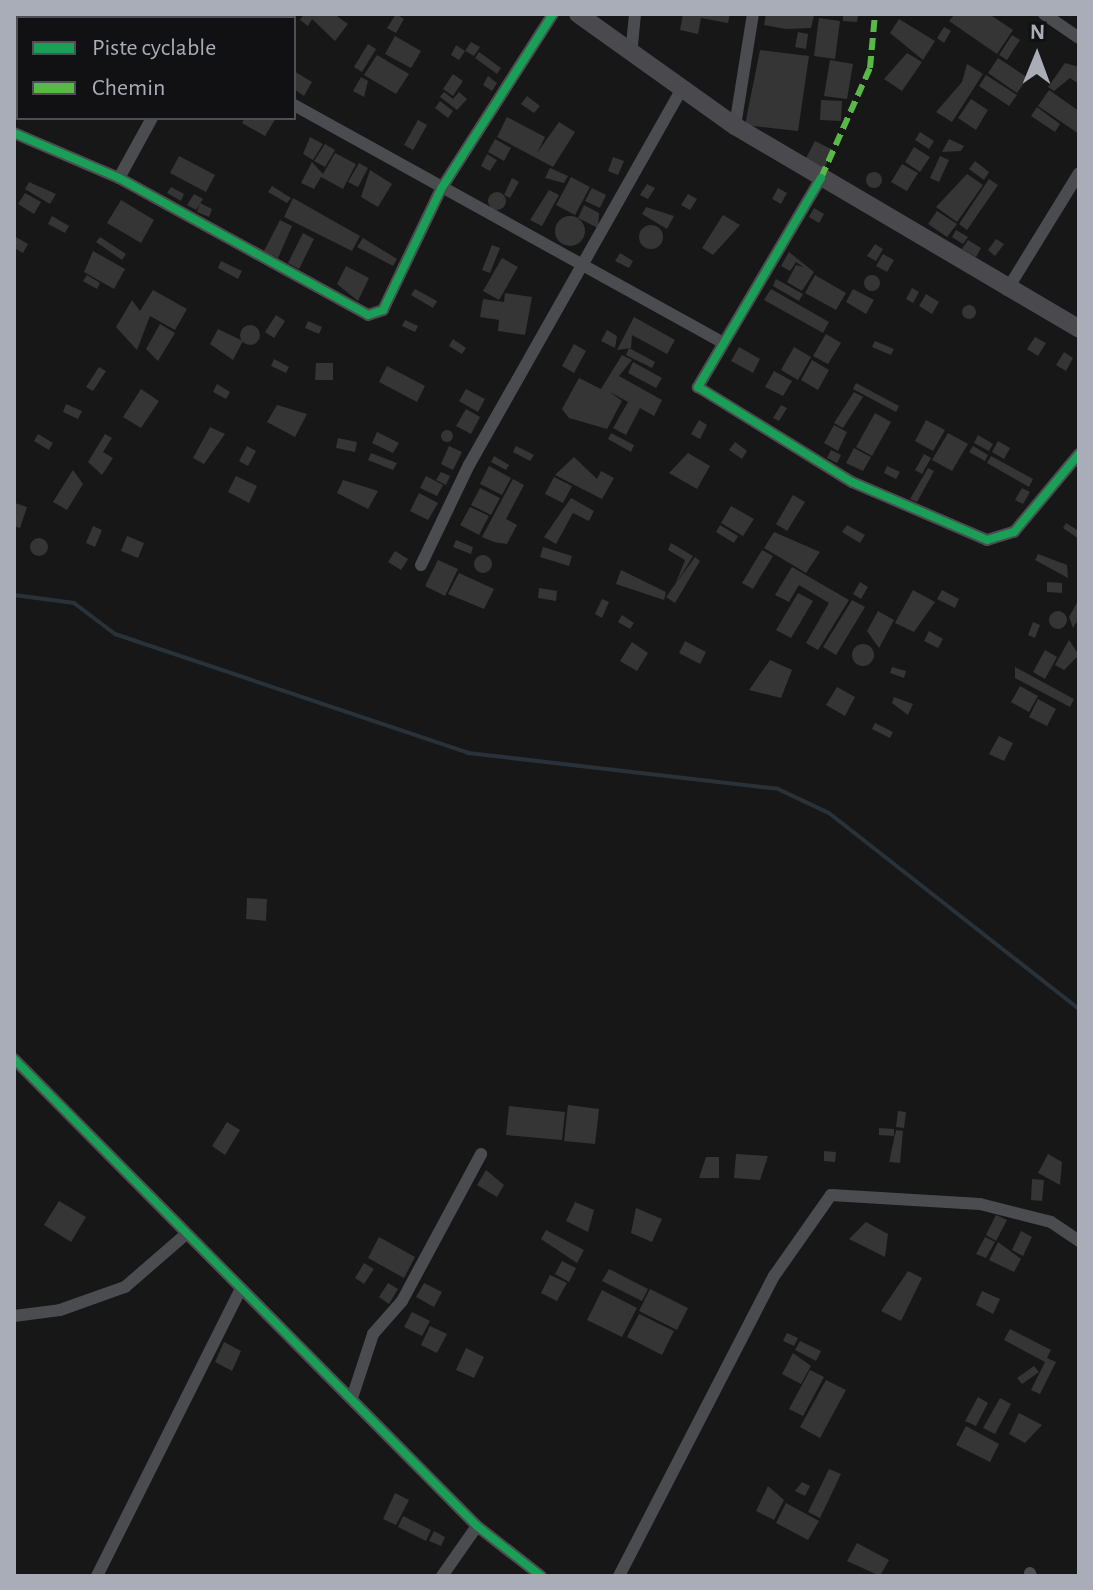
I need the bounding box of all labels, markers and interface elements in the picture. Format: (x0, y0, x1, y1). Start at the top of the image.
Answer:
legend (16, 16, 296, 120)
north arrow (997, 16, 1077, 96)
text: N (1030, 21, 1045, 43)
text: Piste cyclable (92, 36, 216, 60)
text: Chemin (92, 76, 165, 100)

